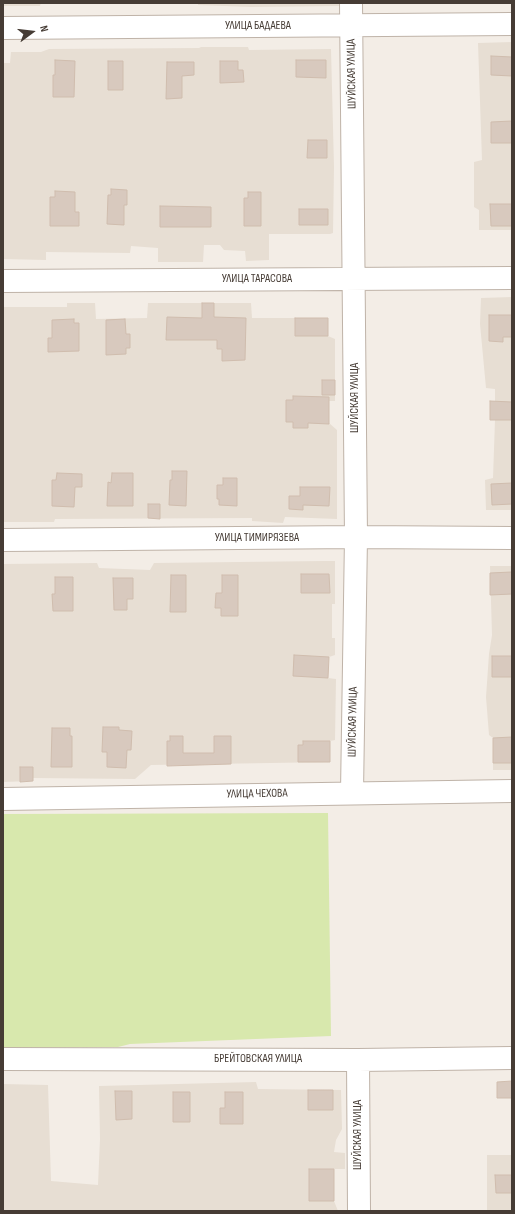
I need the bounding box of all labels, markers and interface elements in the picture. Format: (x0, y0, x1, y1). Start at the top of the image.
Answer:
north arrow (12, 12, 52, 52)
street label: УЛИЦА БАДАЕВА (225, 19, 291, 33)
text: N (37, 24, 51, 33)
street label: ШУЙСКАЯ УЛИЦА (344, 39, 360, 109)
street label: УЛИЦА ТАРАСОВА (222, 272, 292, 286)
street label: ШУЙСКАЯ УЛИЦА (348, 363, 362, 433)
street label: УЛИЦА ТИМИРЯЗЕВА (215, 531, 299, 545)
street label: ШУЙСКАЯ УЛИЦА (345, 687, 361, 757)
street label: УЛИЦА ЧЕХОВА (226, 786, 288, 802)
street label: БРЕЙТОВСКАЯ УЛИЦА (214, 1052, 302, 1066)
street label: ШУЙСКАЯ УЛИЦА (351, 1100, 365, 1170)

